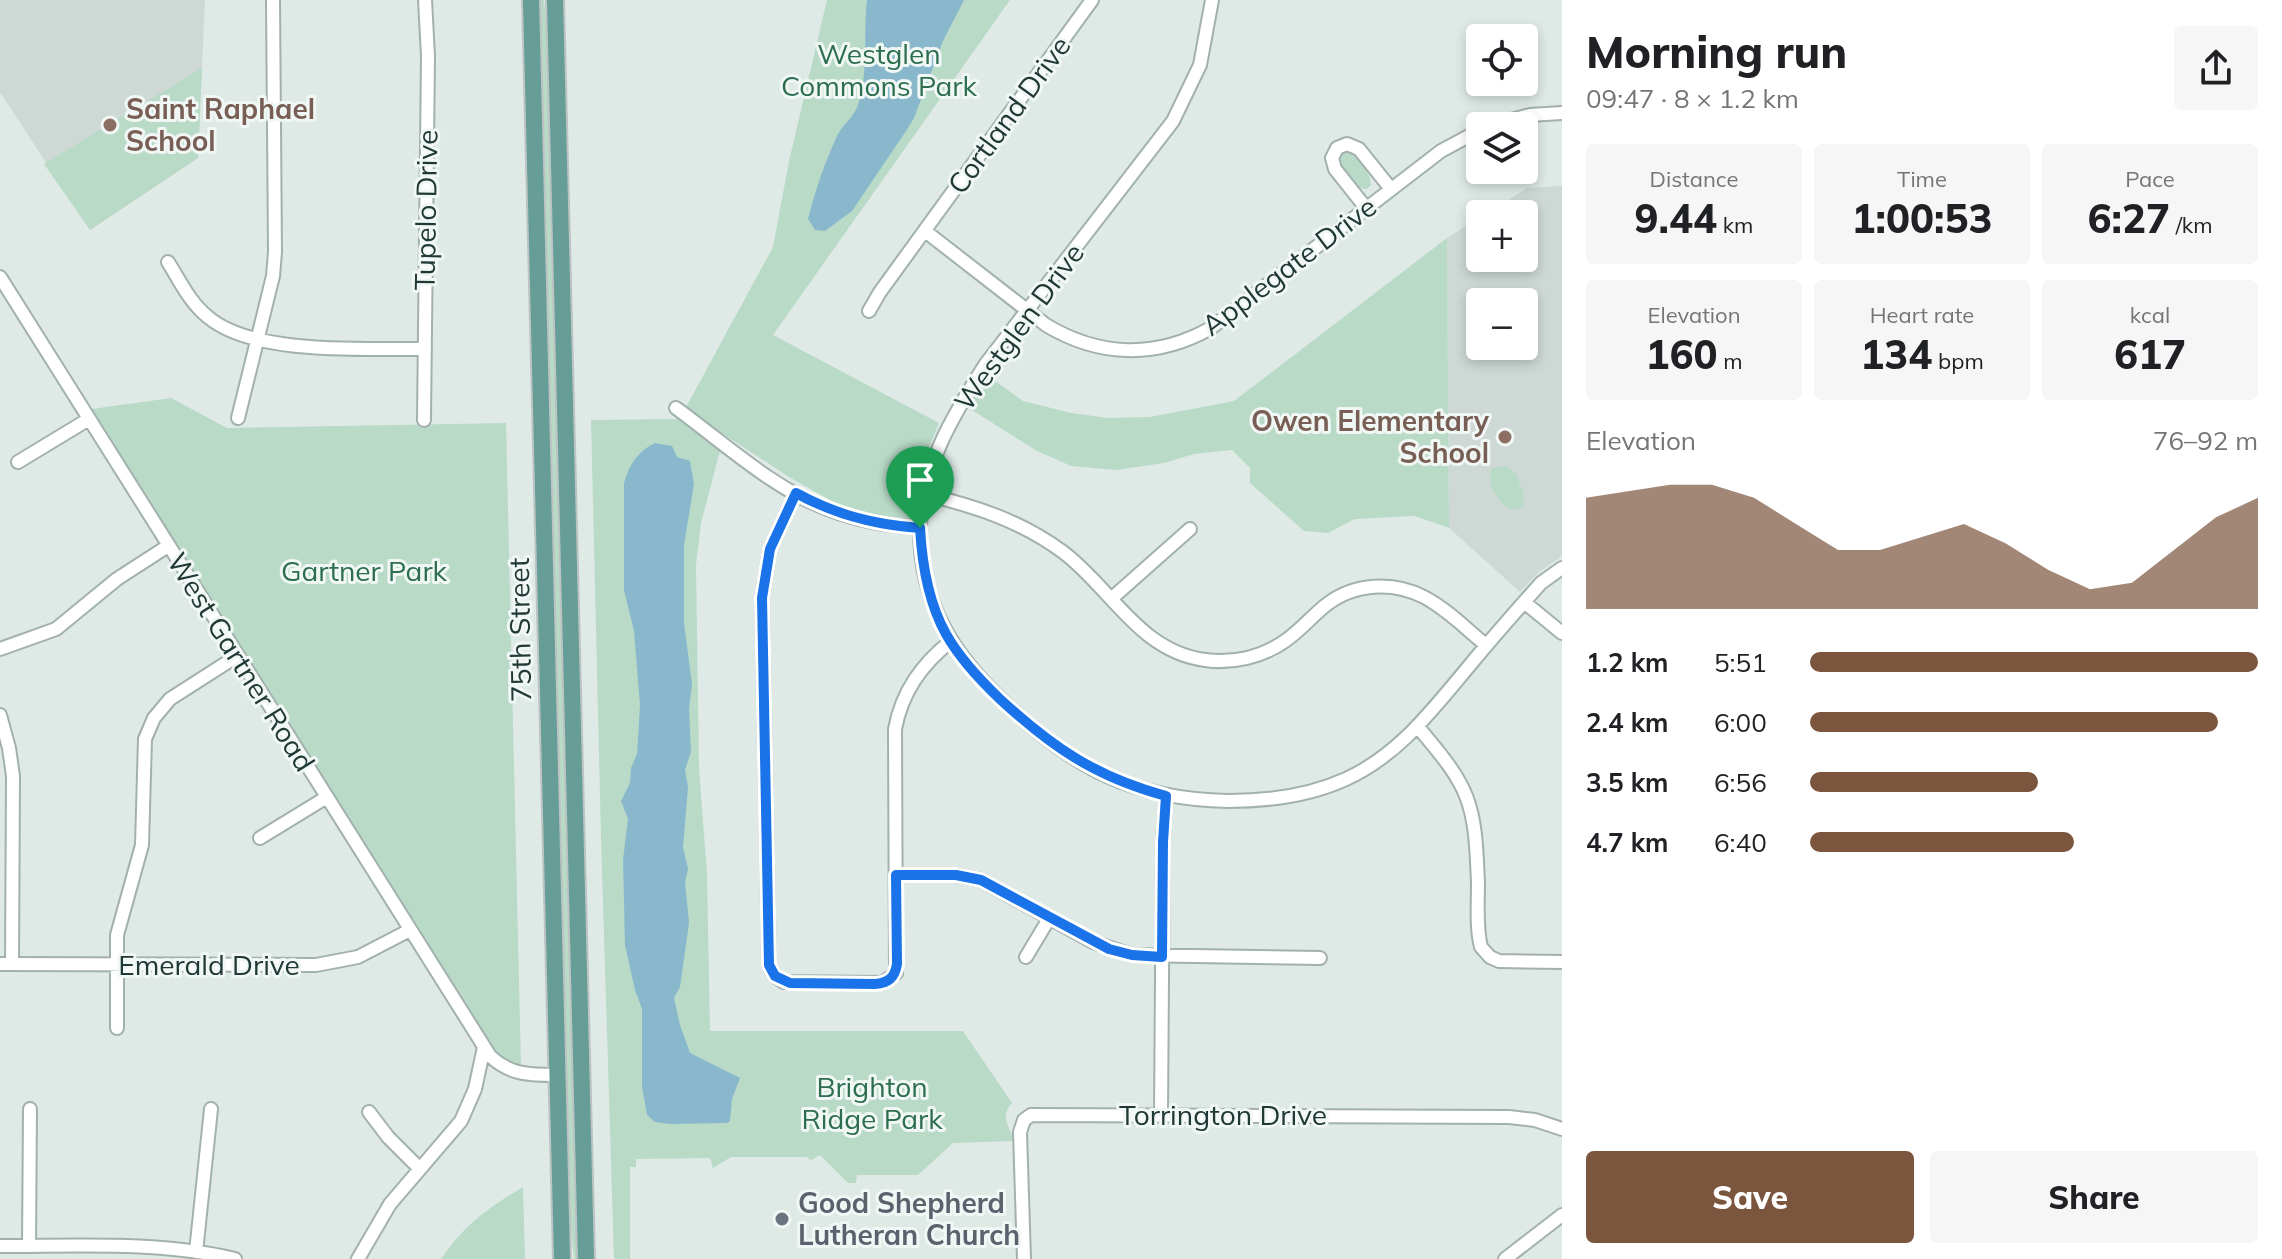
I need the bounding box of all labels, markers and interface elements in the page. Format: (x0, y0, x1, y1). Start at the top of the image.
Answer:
map controls (1466, 24, 1538, 360)
button: locate (1466, 24, 1538, 96)
text: Morning run (1586, 24, 1847, 79)
button: share (2174, 26, 2258, 110)
street label: Cortland Drive (940, 29, 1078, 200)
park label: Westglen Commons Park (781, 36, 978, 103)
text: 09:47 · 8 × 1.2 km (1586, 82, 1799, 115)
place label: Saint Raphael School (126, 91, 315, 158)
button: layers (1466, 112, 1538, 184)
marker: Saint Raphael School (101, 116, 119, 134)
street label: Tupelo Drive (407, 129, 444, 291)
text: Distance (1650, 165, 1738, 193)
text: Time (1897, 165, 1947, 193)
text: Pace (2125, 165, 2175, 193)
street label: Applegate Drive (1194, 189, 1383, 343)
text: 9.44 (1635, 193, 1717, 243)
text: 1:00:53 (1852, 193, 1992, 243)
text: 6:27 (2087, 193, 2170, 243)
button: + (1466, 200, 1538, 272)
text: km (1717, 211, 1753, 239)
text: /km (2170, 211, 2213, 239)
street label: Westglen Drive (946, 236, 1091, 417)
button: − (1466, 288, 1538, 360)
text: Elevation (1647, 301, 1741, 329)
text: Heart rate (1870, 301, 1974, 329)
text: kcal (2130, 301, 2170, 329)
text: 160 (1645, 329, 1717, 379)
text: 134 (1860, 329, 1932, 379)
text: 617 (2114, 329, 2186, 379)
text: m (1717, 347, 1743, 375)
text: bpm (1932, 347, 1984, 375)
place label: Owen Elementary School (1251, 403, 1490, 470)
text: Elevation (1586, 424, 1696, 457)
text: 76–92 m (2153, 424, 2258, 457)
marker: Owen Elementary School (1496, 428, 1514, 446)
pin (886, 446, 954, 528)
icon: arrive (898, 458, 942, 502)
street label: West Gartner Road (160, 546, 323, 778)
park label: Gartner Park (281, 553, 448, 588)
street label: 75th Street (501, 557, 538, 703)
text: 1.2 km (1586, 646, 1669, 679)
text: 5:51 (1714, 646, 1767, 679)
text: 2.4 km (1586, 706, 1669, 739)
text: 6:00 (1714, 706, 1767, 739)
text: 3.5 km (1586, 766, 1669, 799)
text: 6:56 (1714, 766, 1767, 799)
text: 4.7 km (1586, 826, 1669, 859)
text: 6:40 (1714, 826, 1767, 859)
street label: Emerald Drive (118, 947, 300, 982)
park label: Brighton Ridge Park (801, 1069, 943, 1136)
street label: Torrington Drive (1119, 1097, 1327, 1132)
button: Save (1586, 1151, 1914, 1243)
button: Share (1930, 1151, 2258, 1243)
place label: Good Shepherd Lutheran Church (798, 1185, 1020, 1252)
marker: Good Shepherd Lutheran Church (773, 1210, 791, 1228)

